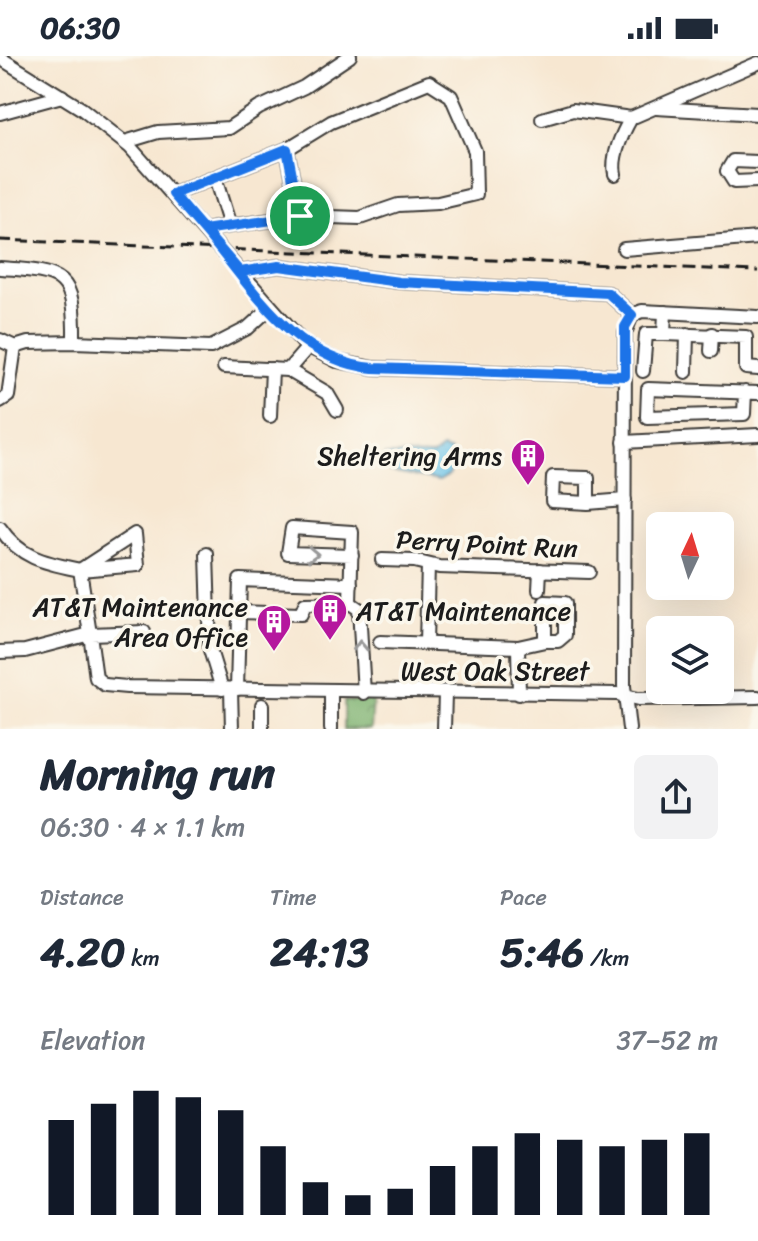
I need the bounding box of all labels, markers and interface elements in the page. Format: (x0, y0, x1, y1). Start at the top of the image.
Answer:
text: 06:30 (40, 1, 121, 55)
pin (266, 182, 334, 250)
icon: arrive (278, 194, 322, 238)
place label: Sheltering Arms (317, 433, 502, 479)
building icon: Sheltering Arms (509, 437, 547, 487)
north arrow (646, 512, 734, 600)
map controls (646, 512, 734, 704)
street label: Perry Point Run (395, 516, 579, 572)
one-way arrow (307, 545, 320, 563)
place label: AT&T Maintenance Area Office (32, 584, 248, 660)
place label: AT&T Maintenance (355, 588, 571, 634)
building icon: AT&T Maintenance (311, 592, 349, 642)
building icon: AT&T Maintenance Area Office (255, 603, 293, 653)
button: layers (646, 616, 734, 704)
one-way arrow (351, 639, 368, 652)
street label: West Oak Street (401, 648, 591, 694)
text: Morning run (40, 735, 275, 813)
button: share (634, 755, 718, 839)
text: 06:30 · 4 × 1.1 km (40, 804, 245, 850)
text: Distance (40, 878, 124, 917)
text: Time (270, 878, 317, 917)
text: Pace (500, 878, 547, 917)
text: 4.20 (40, 917, 125, 988)
text: 24:13 (270, 917, 369, 988)
text: 5:46 (500, 917, 584, 988)
text: km (125, 939, 160, 978)
text: /km (584, 939, 629, 978)
text: Elevation (40, 1017, 145, 1063)
text: 37–52 m (617, 1017, 718, 1063)

